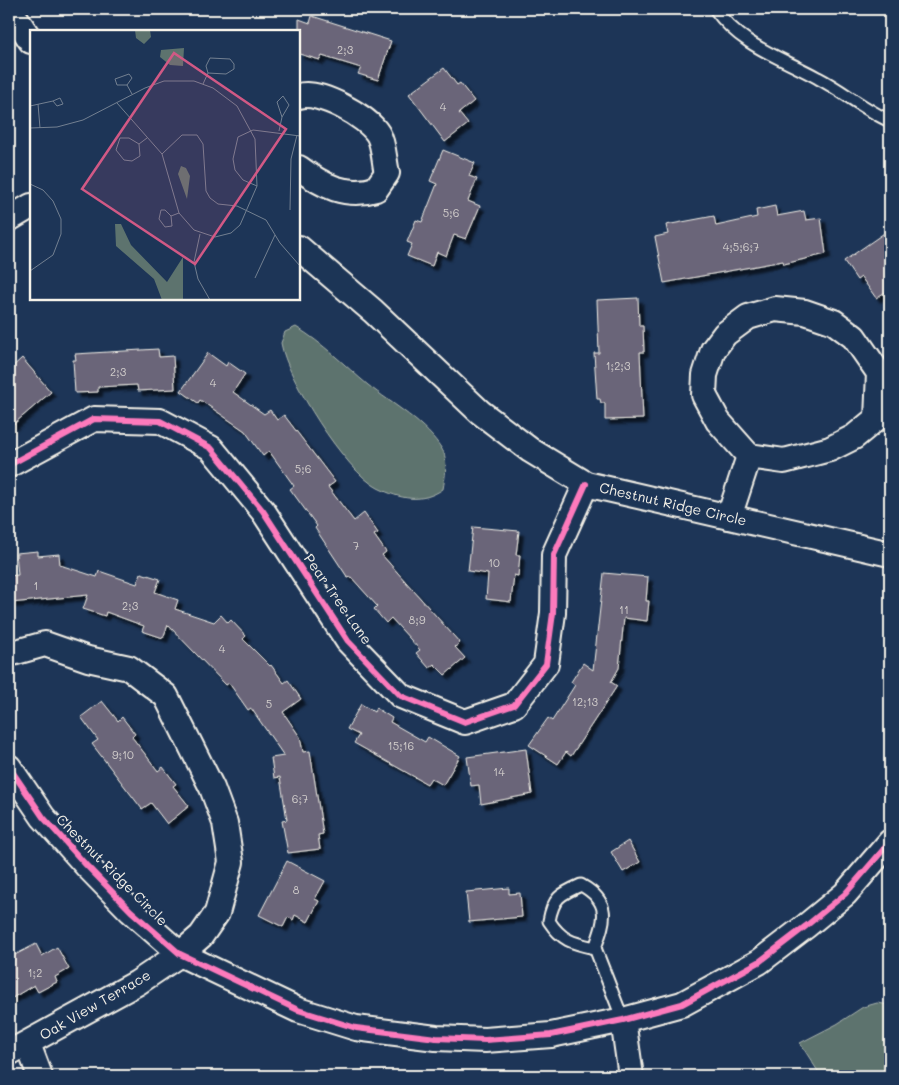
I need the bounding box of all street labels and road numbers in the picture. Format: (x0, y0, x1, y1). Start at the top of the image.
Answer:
street label: Chestnut Ridge Circle (598, 477, 749, 530)
street label: Pear Tree Lane (300, 550, 377, 648)
street label: Chestnut Ridge Circle (52, 810, 172, 930)
street label: Oak View Terrace (36, 965, 154, 1044)

